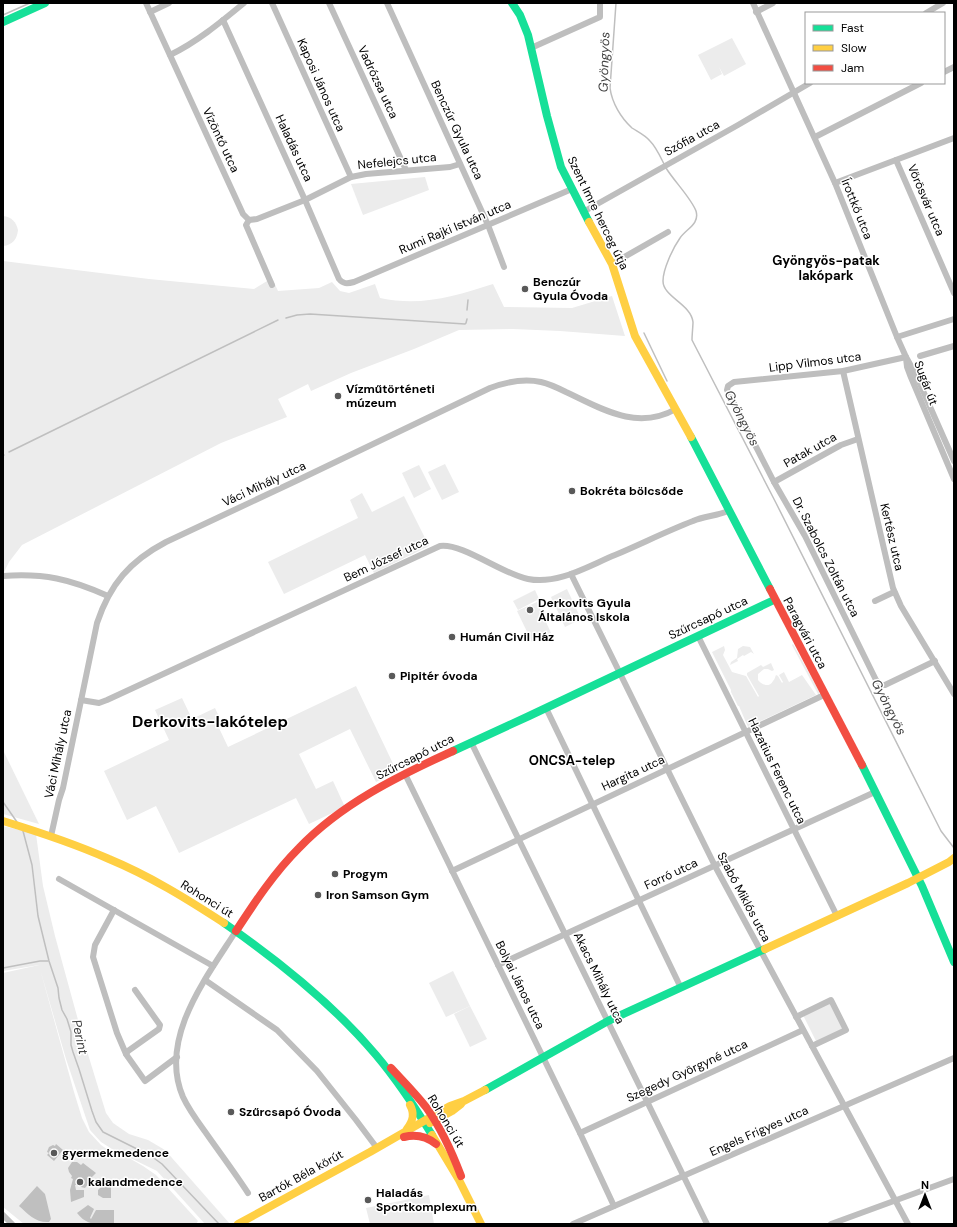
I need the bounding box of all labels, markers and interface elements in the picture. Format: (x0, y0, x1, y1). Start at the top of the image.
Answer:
legend (805, 12, 945, 84)
text: Fast (841, 20, 864, 36)
water label: Gyöngyös (594, 31, 614, 93)
street label: Kaposi János utca (293, 36, 349, 134)
text: Slow (841, 40, 867, 56)
street label: Vadrózsa utca (354, 43, 402, 121)
text: Jam (841, 60, 864, 76)
street label: Benczúr Gyula utca (427, 78, 487, 182)
street label: Vízöntő utca (199, 105, 243, 175)
street label: Haladás utca (272, 112, 316, 184)
street label: Szófia utca (662, 116, 722, 160)
street label: Nefelejcs utca (357, 149, 437, 173)
street label: Szent Imre herceg útja (564, 154, 632, 272)
street label: Vörösvár utca (904, 162, 948, 238)
street label: Írottkő utca (838, 176, 876, 242)
street label: Rumi Rajki István utca (397, 196, 513, 258)
district label: Gyöngyös-patak lakópark (772, 252, 880, 284)
place label: Benczúr Gyula Óvoda (533, 274, 608, 304)
marker: Benczúr Gyula Óvoda (520, 284, 530, 294)
street label: Lipp Vilmos utca (768, 348, 862, 376)
street label: Sugár út (910, 359, 942, 408)
place label: Vízműtörténeti múzeum (346, 381, 435, 411)
water label: Gyöngyös (721, 387, 763, 449)
marker: Vízműtörténeti múzeum (333, 391, 343, 401)
street label: Patak utca (781, 429, 839, 471)
street label: Váci Mihály utca (220, 458, 308, 510)
place label: Bokréta bölcsőde (580, 483, 683, 499)
marker: Bokréta bölcsőde (567, 486, 577, 496)
street label: Dr. Szabolcs Zoltán utca (789, 494, 863, 620)
street label: Kertész utca (876, 502, 908, 572)
street label: Bem József utca (341, 532, 431, 586)
street label: Szűrcsapó utca (666, 593, 750, 643)
street label: Paragvári utca (779, 594, 831, 672)
place label: Derkovits Gyula Általános Iskola (538, 595, 631, 625)
marker: Derkovits Gyula Általános Iskola (525, 605, 535, 615)
place label: Humán Civil Ház (460, 629, 554, 645)
marker: Humán Civil Ház (447, 632, 457, 642)
place label: Pipitér óvoda (400, 668, 478, 684)
marker: Pipitér óvoda (387, 671, 397, 681)
water label: Gyöngyös (868, 676, 910, 738)
street label: Váci Mihály utca (41, 708, 75, 800)
district label: Derkovits-lakótelep (132, 711, 288, 732)
street label: Hazatius Ferenc utca (744, 715, 810, 827)
street label: Szűrcsapó utca (373, 730, 457, 784)
street label: Hargita utca (599, 751, 667, 795)
district label: ONCSA-telep (529, 752, 615, 769)
street label: Szabó Miklós utca (714, 849, 774, 945)
street label: Forró utca (642, 855, 700, 893)
place label: Progym (343, 866, 388, 882)
marker: Progym (330, 869, 340, 879)
street label: Rohonci út (178, 877, 237, 922)
place label: Iron Samson Gym (326, 887, 429, 903)
marker: Iron Samson Gym (313, 890, 323, 900)
street label: Akacs Mihály utca (570, 929, 628, 1027)
street label: Bolyai János utca (492, 938, 548, 1032)
water label: Perint (68, 1018, 92, 1057)
street label: Szegedy Györgyné utca (624, 1036, 750, 1106)
street label: Rohonci út (424, 1091, 468, 1151)
street label: Engels Frigyes utca (707, 1102, 811, 1160)
place label: Szűrcsapó Óvoda (239, 1104, 341, 1120)
marker: Szűrcsapó Óvoda (226, 1107, 236, 1117)
place label: gyermekmedence (62, 1145, 169, 1161)
street label: Bartók Béla körút (256, 1146, 346, 1206)
marker: gyermekmedence (49, 1148, 59, 1158)
place label: kalandmedence (88, 1174, 183, 1190)
north arrow (905, 1175, 945, 1215)
marker: kalandmedence (75, 1177, 85, 1187)
text: N (921, 1178, 929, 1192)
place label: Haladás Sportkomplexum (376, 1185, 477, 1215)
marker: Haladás Sportkomplexum (363, 1195, 373, 1205)

